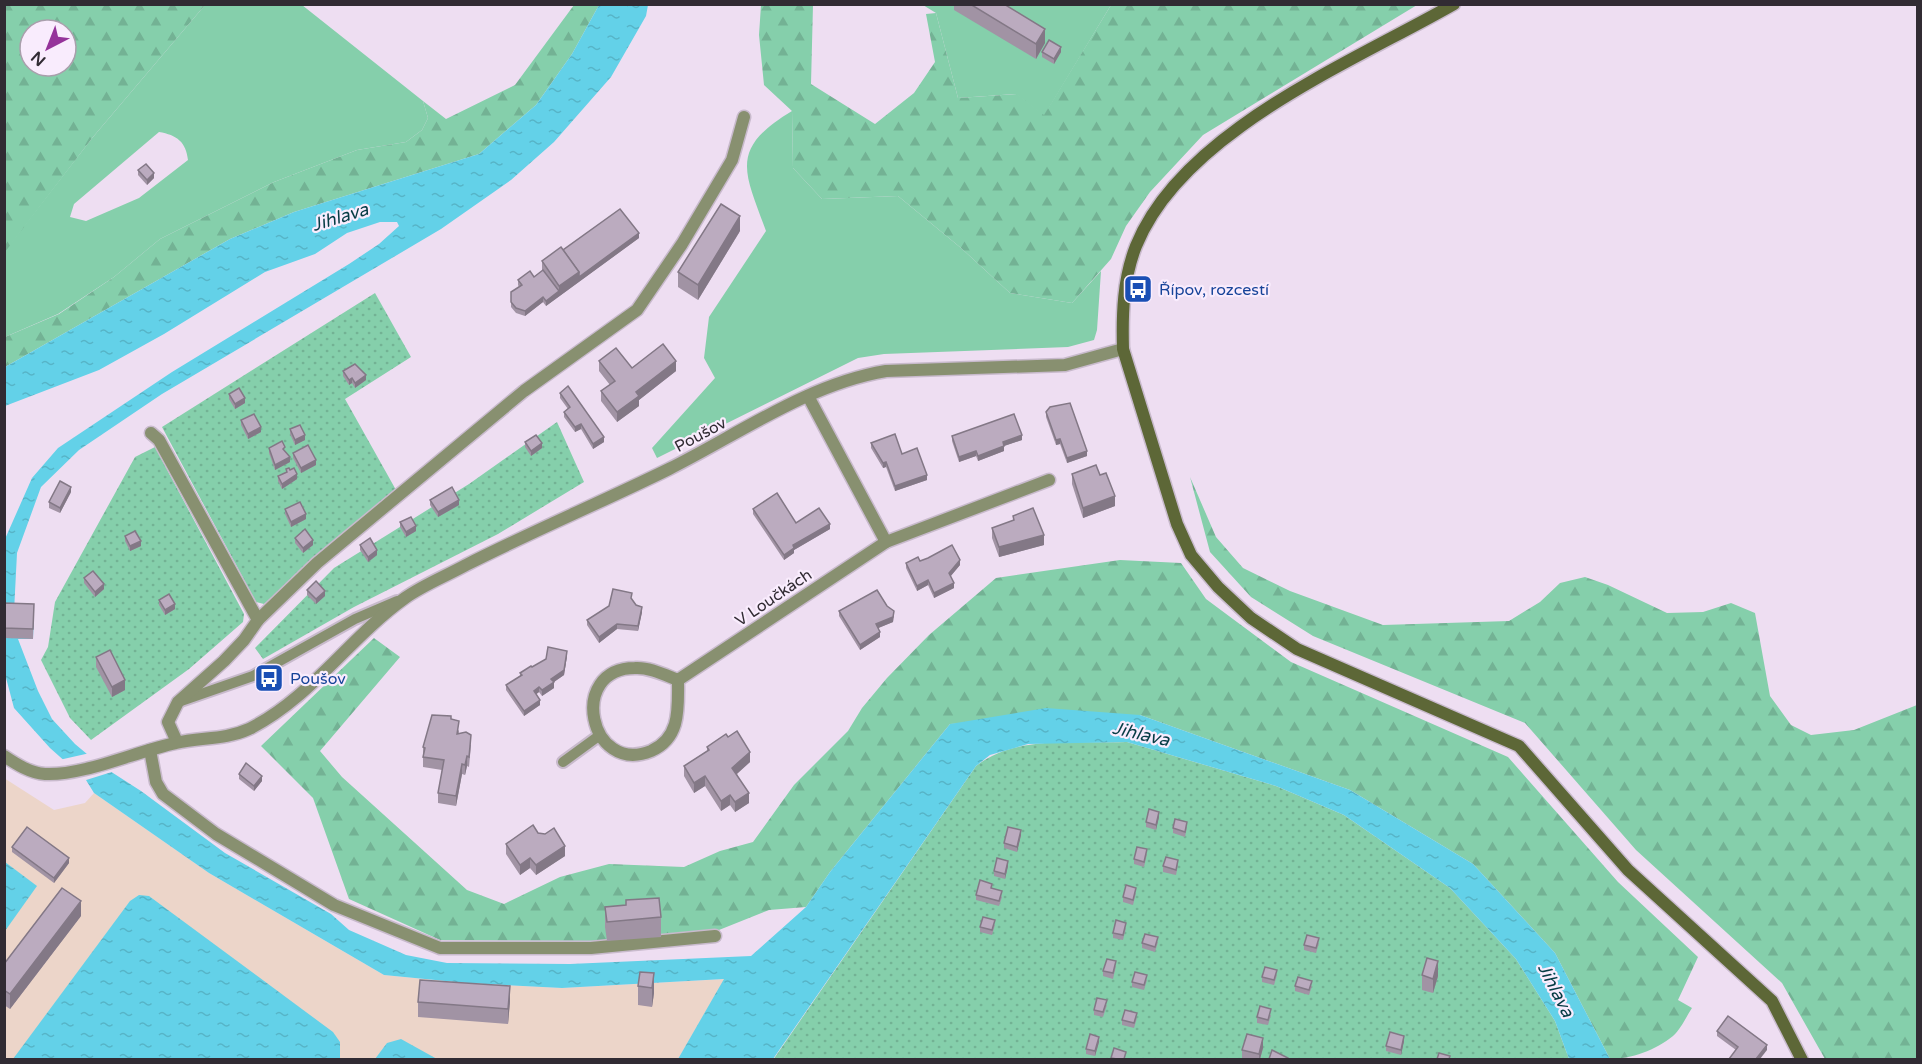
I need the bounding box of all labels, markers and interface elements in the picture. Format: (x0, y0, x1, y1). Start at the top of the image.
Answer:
north arrow (18, 18, 78, 78)
text: N (27, 47, 50, 70)
water label: Jihlava (309, 198, 372, 236)
bus stop icon: Řípov, rozcestí (1122, 273, 1154, 305)
place label: Řípov, rozcestí (1159, 280, 1269, 300)
street label: Poušov (671, 413, 730, 457)
street label: V Loučkách (731, 565, 816, 631)
bus stop icon: Poušov (253, 662, 285, 694)
place label: Poušov (290, 669, 346, 689)
water label: Jihlava (1110, 717, 1172, 751)
water label: Jihlava (1533, 959, 1579, 1022)

